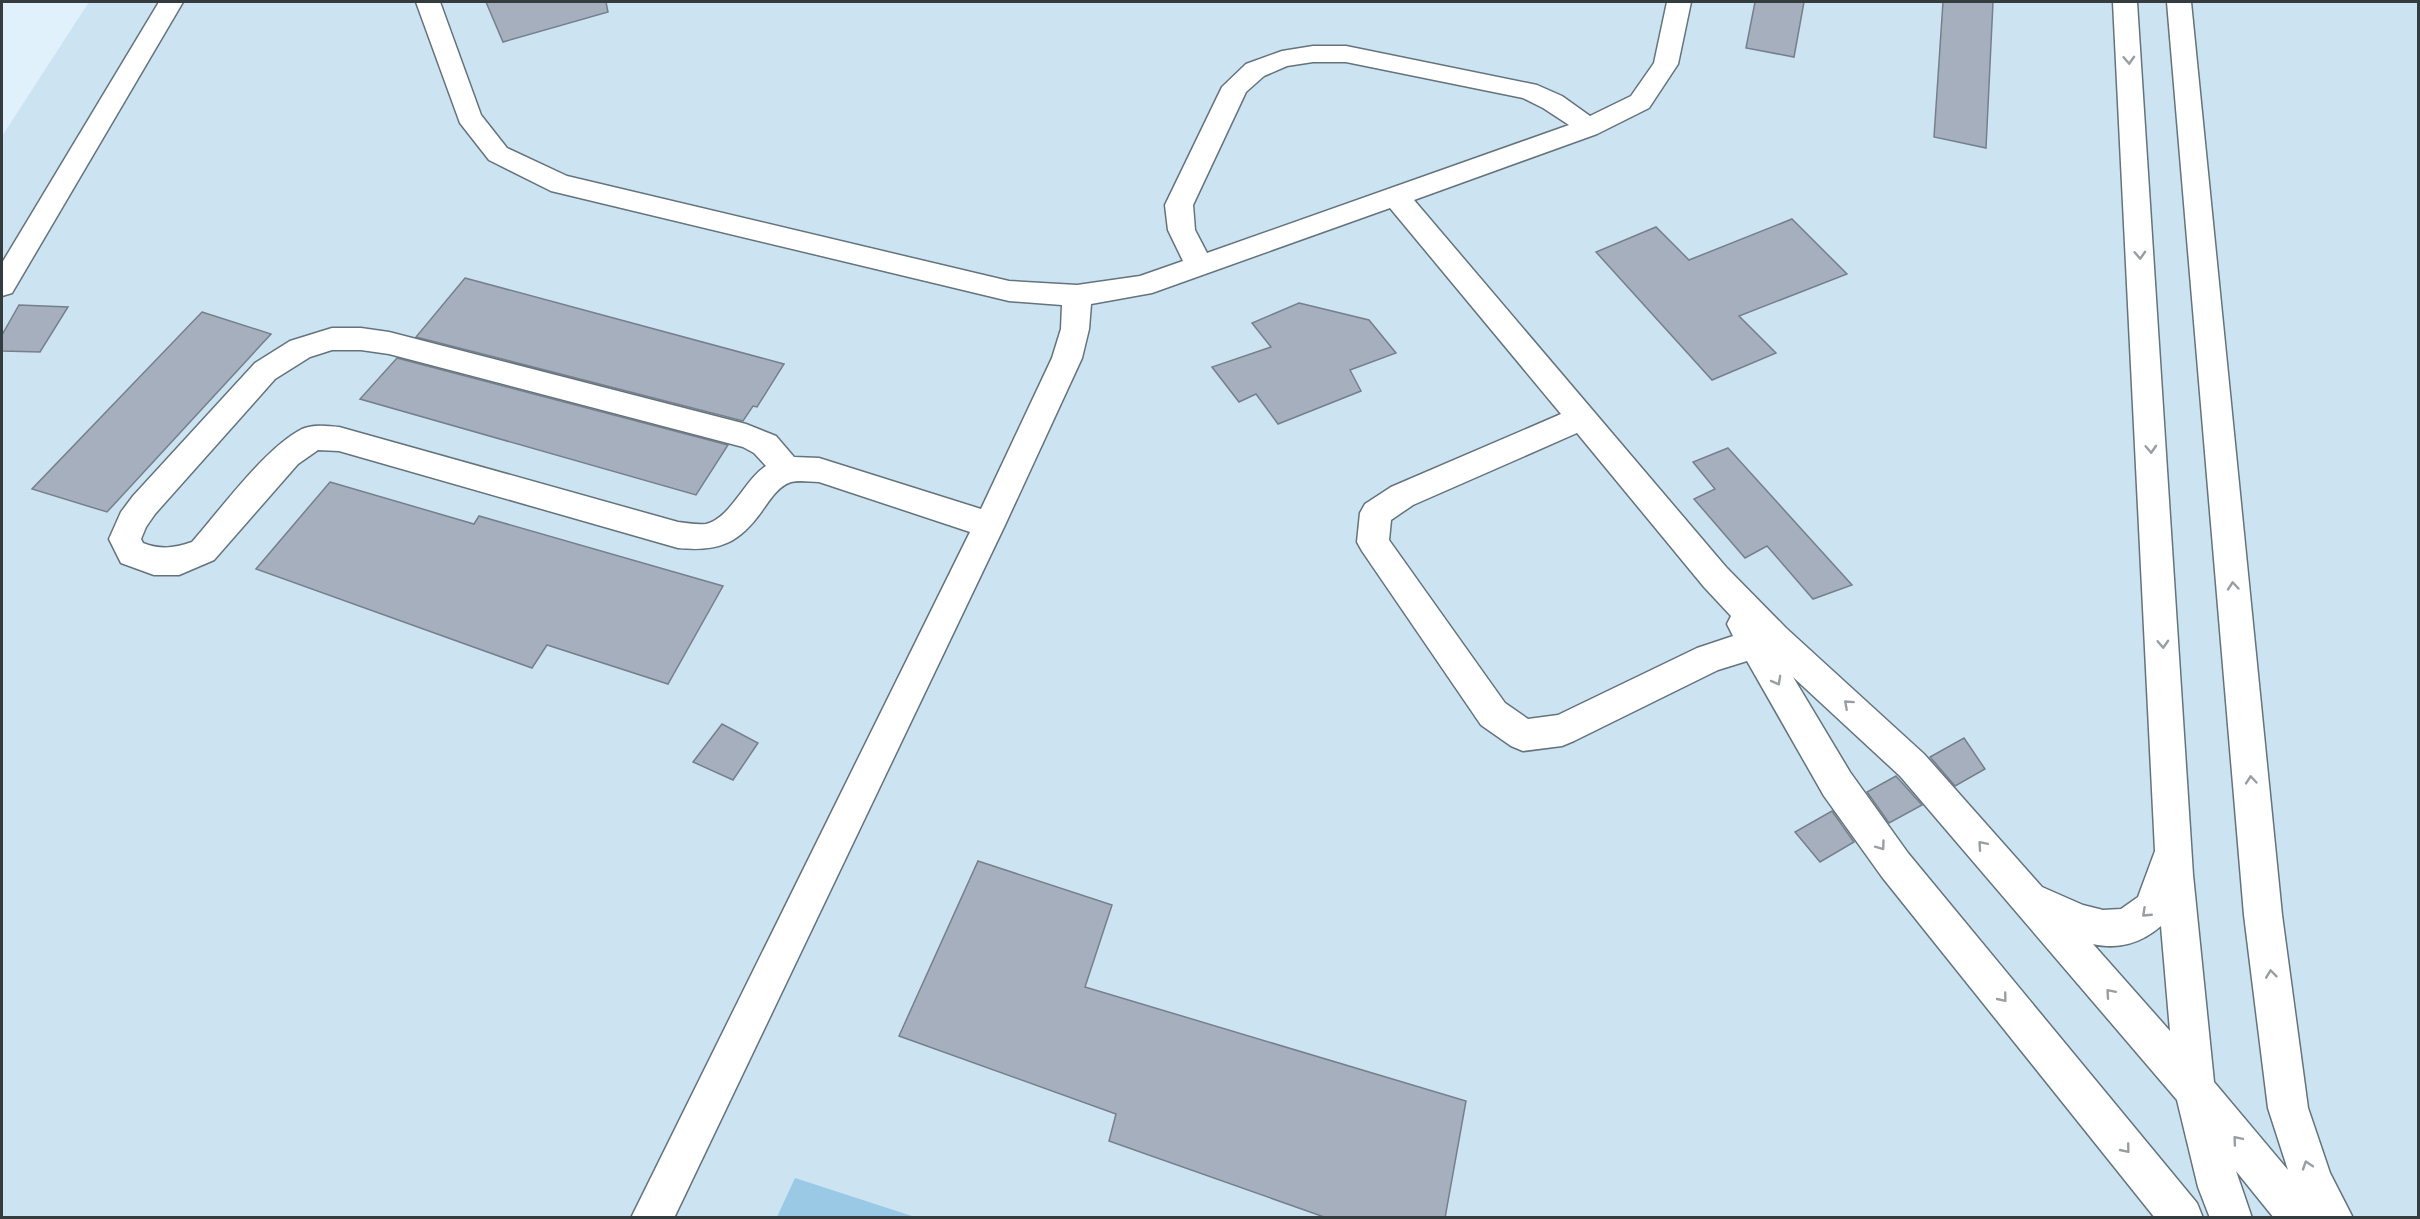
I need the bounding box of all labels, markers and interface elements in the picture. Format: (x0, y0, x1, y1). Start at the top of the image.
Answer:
one-way arrow (2122, 55, 2135, 64)
one-way arrow (2133, 250, 2146, 259)
one-way arrow (2145, 445, 2158, 454)
one-way arrow (2227, 582, 2240, 591)
one-way arrow (2156, 639, 2169, 648)
one-way arrow (1770, 675, 1781, 685)
one-way arrow (1844, 700, 1855, 711)
one-way arrow (2245, 776, 2258, 785)
one-way arrow (1874, 839, 1885, 850)
one-way arrow (1978, 842, 1989, 852)
one-way arrow (2141, 906, 2152, 917)
one-way arrow (2265, 970, 2278, 979)
one-way arrow (2106, 989, 2117, 999)
one-way arrow (1996, 991, 2007, 1002)
one-way arrow (2233, 1136, 2244, 1147)
one-way arrow (2119, 1142, 2130, 1153)
one-way arrow (2302, 1160, 2314, 1171)

